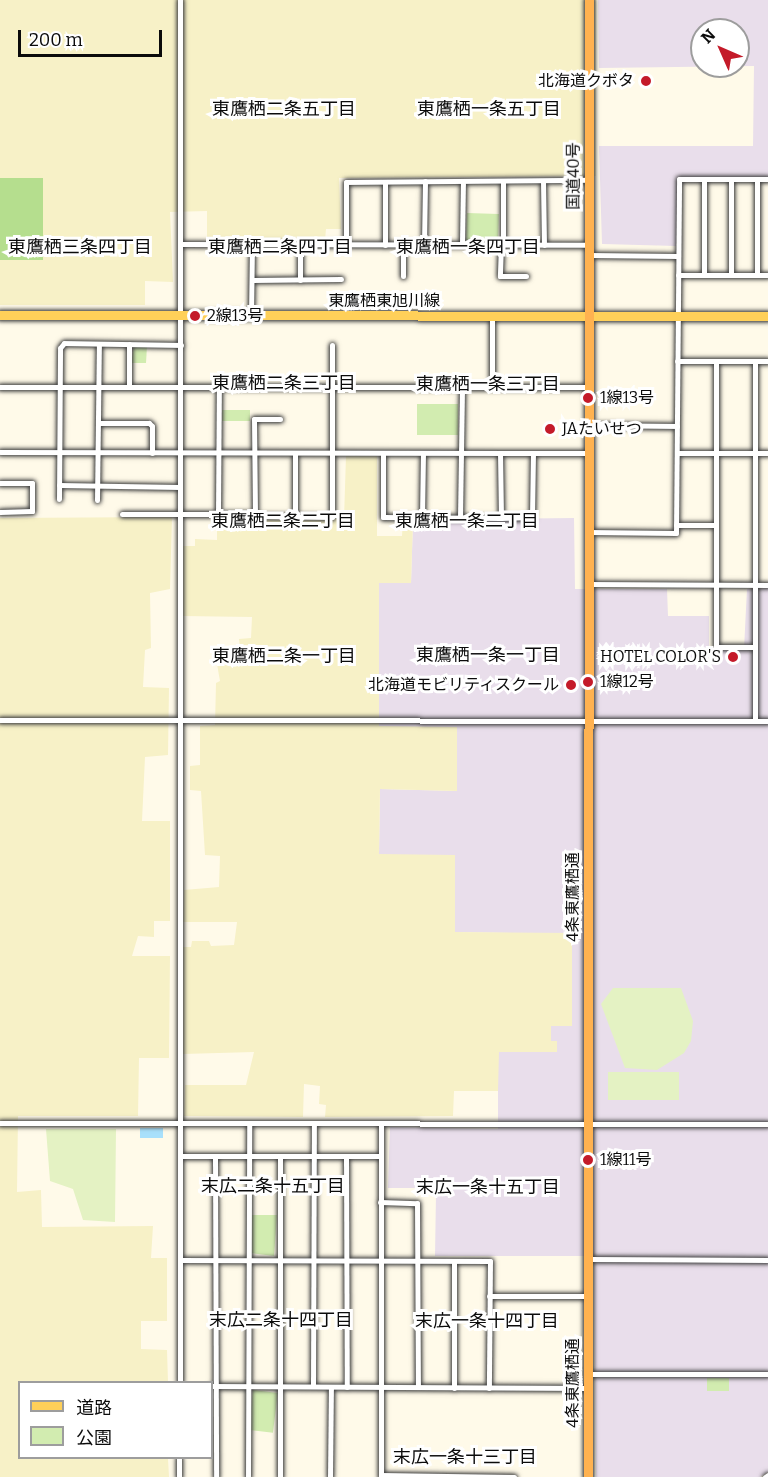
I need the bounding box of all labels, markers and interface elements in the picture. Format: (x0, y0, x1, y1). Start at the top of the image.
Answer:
scale bar (21, 18, 165, 56)
north arrow (690, 18, 750, 78)
text: N (697, 25, 719, 47)
text: 200 m (29, 29, 83, 51)
place label: 北海道クボタ (538, 71, 634, 91)
marker: 北海道クボタ (639, 74, 653, 88)
district label: 東鷹栖二条五丁目 (212, 98, 356, 120)
district label: 東鷹栖一条五丁目 (417, 98, 561, 120)
street label: 国道40号 (564, 142, 584, 210)
district label: 東鷹栖三条四丁目 (8, 236, 152, 258)
district label: 東鷹栖二条四丁目 (208, 236, 352, 258)
district label: 東鷹栖一条四丁目 (396, 236, 540, 258)
street label: 東鷹栖東旭川線 (328, 291, 440, 311)
place label: 2線13号 (207, 306, 263, 326)
marker: 2線13号 (188, 309, 202, 323)
district label: 東鷹栖二条三丁目 (212, 372, 356, 394)
district label: 東鷹栖一条三丁目 (416, 373, 560, 395)
place label: 1線13号 (600, 388, 654, 408)
marker: 1線13号 (581, 391, 595, 405)
place label: JAたいせつ (562, 419, 642, 439)
marker: JAたいせつ (543, 422, 557, 436)
district label: 東鷹栖二条二丁目 (211, 510, 355, 532)
district label: 東鷹栖一条二丁目 (395, 510, 539, 532)
district label: 東鷹栖一条一丁目 (416, 644, 560, 666)
district label: 東鷹栖二条一丁目 (212, 645, 356, 667)
place label: HOTEL COLOR'S (600, 647, 721, 667)
marker: HOTEL COLOR'S (726, 650, 740, 664)
place label: 1線12号 (600, 672, 654, 692)
place label: 北海道モビリティスクール (367, 675, 559, 695)
marker: 1線12号 (581, 675, 595, 689)
marker: 北海道モビリティスクール (564, 678, 578, 692)
street label: 4条東鷹栖通 (563, 852, 583, 942)
place label: 1線11号 (600, 1150, 651, 1170)
marker: 1線11号 (581, 1153, 595, 1167)
district label: 末広二条十五丁目 (201, 1175, 345, 1197)
district label: 末広一条十五丁目 (416, 1176, 560, 1198)
district label: 末広二条十四丁目 (209, 1309, 353, 1331)
district label: 末広一条十四丁目 (415, 1310, 559, 1332)
street label: 4条東鷹栖通 (563, 1338, 583, 1428)
legend (18, 1381, 213, 1459)
text: 道路 (76, 1397, 112, 1419)
text: 公園 (76, 1427, 112, 1449)
district label: 末広一条十三丁目 (393, 1446, 537, 1468)

